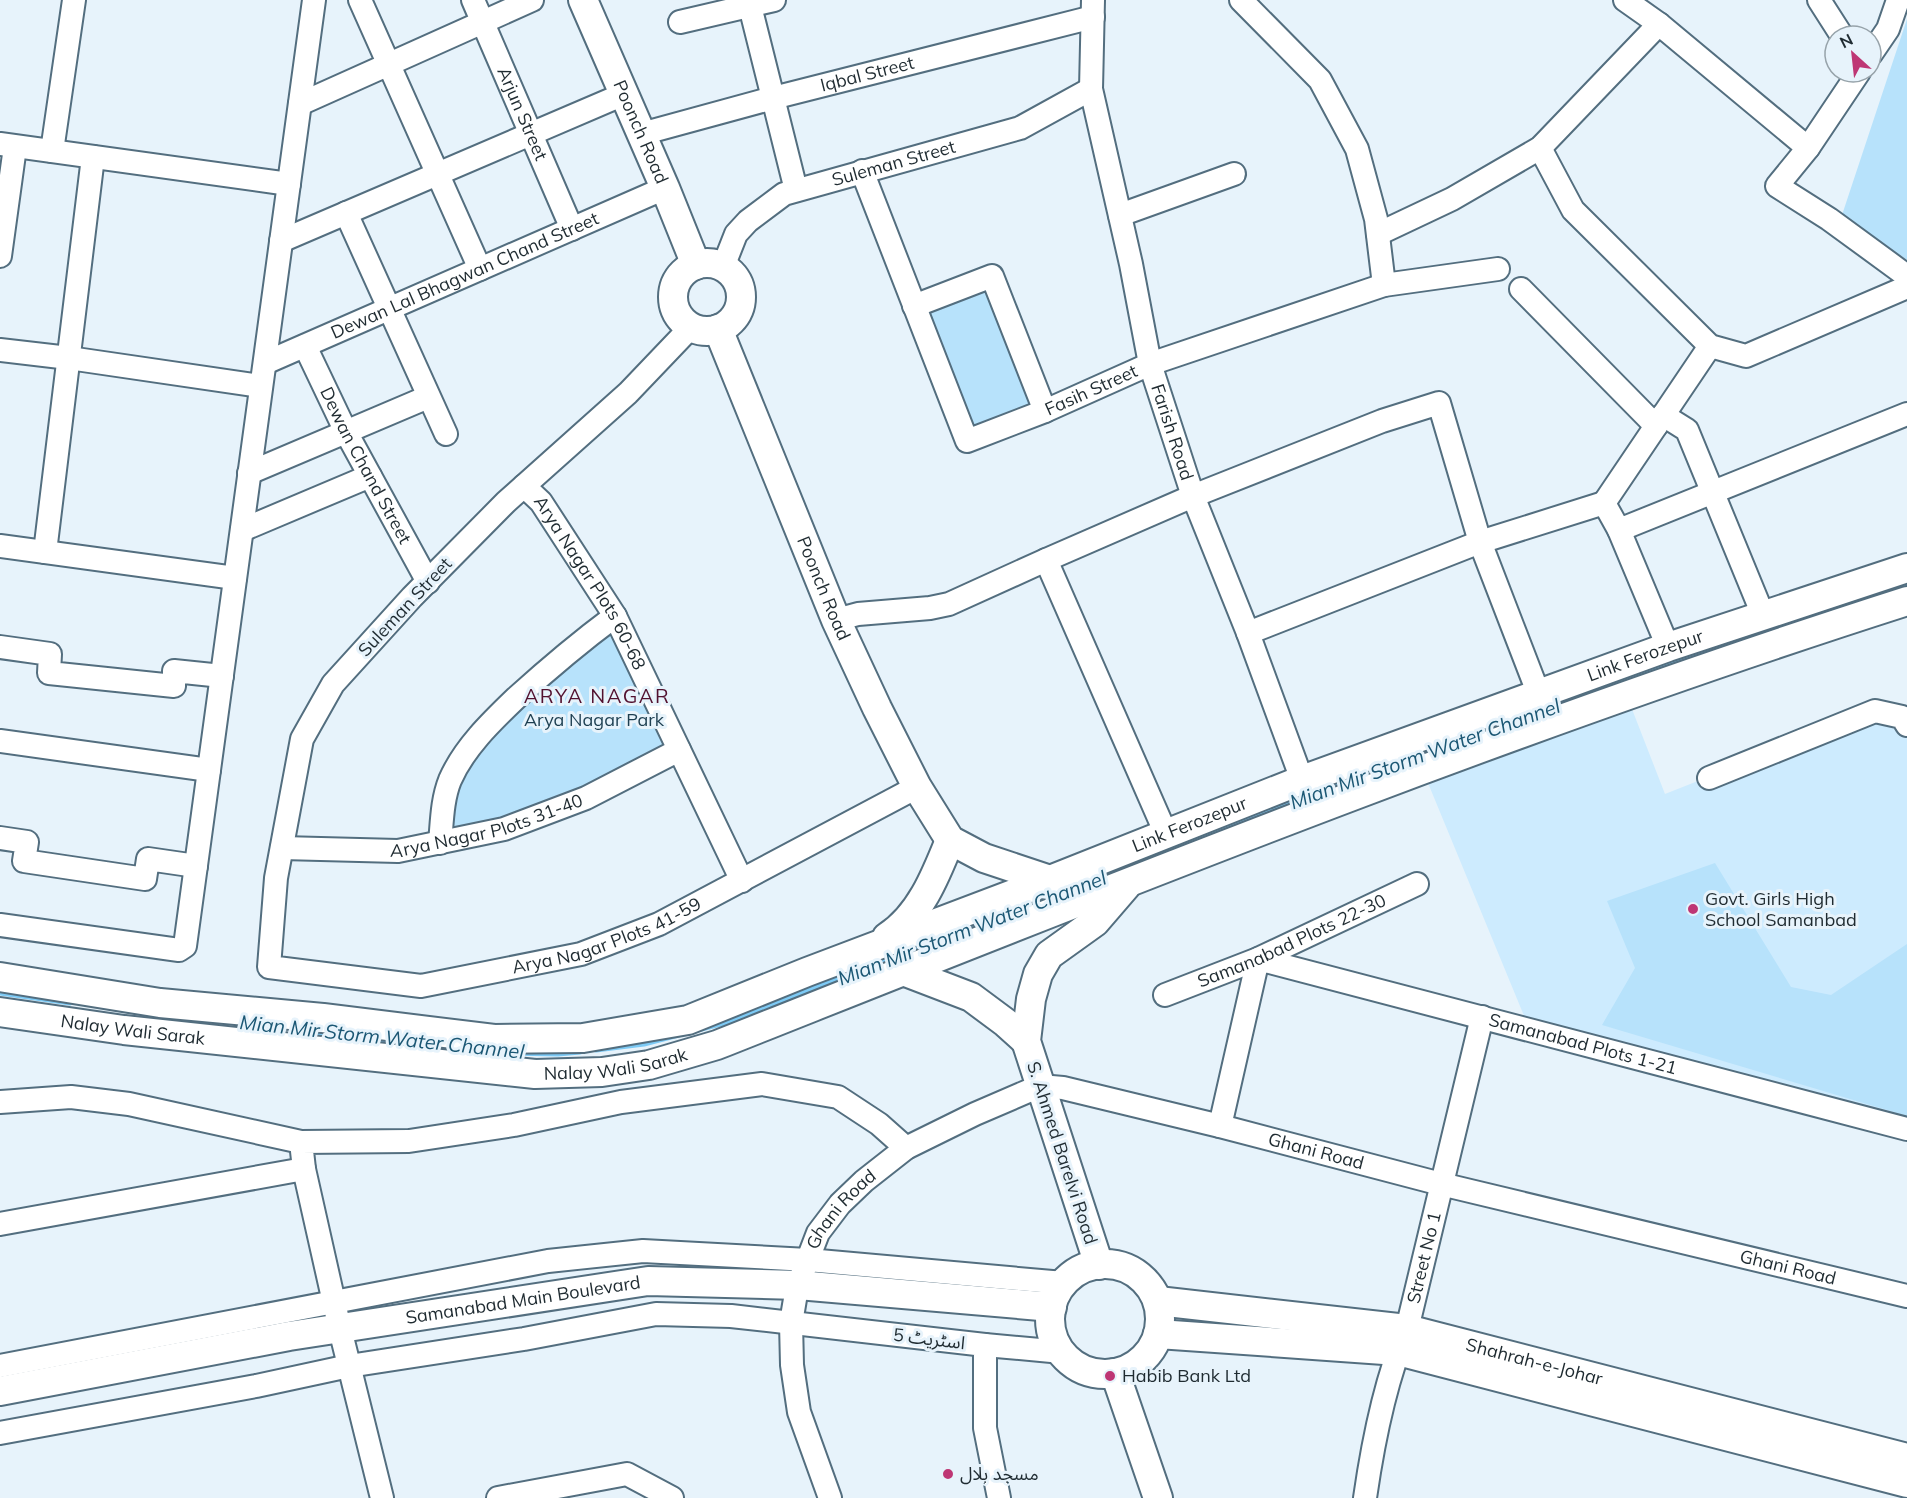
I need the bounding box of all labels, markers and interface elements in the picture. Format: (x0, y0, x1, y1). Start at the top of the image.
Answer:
north arrow (1823, 24, 1883, 84)
text: N (1836, 29, 1856, 52)
street label: Iqbal Street (818, 51, 916, 97)
street label: Arjun Street (492, 63, 553, 164)
street label: Poonch Road (608, 76, 674, 187)
street label: Suleman Street (829, 135, 958, 191)
street label: Dewan Lal Bhagwan Chand Street (327, 207, 602, 344)
street label: Fasih Street (1041, 359, 1141, 421)
street label: Farish Road (1146, 381, 1199, 483)
street label: Dewan Chand Street (315, 383, 417, 548)
street label: Arya Nagar Plots 60-68 (529, 491, 651, 674)
street label: Poonch Road (792, 533, 856, 644)
street label: Suleman Street (353, 552, 456, 661)
street label: Link Ferozepur (1584, 624, 1707, 686)
district label: ARYA NAGAR (524, 683, 670, 708)
water label: Mian Mir Storm Water Channel (1286, 693, 1564, 814)
park label: Arya Nagar Park (524, 708, 665, 731)
street label: Arya Nagar Plots 31-40 (390, 788, 586, 862)
street label: Link Ferozepur (1129, 791, 1251, 857)
water label: Mian Mir Storm Water Channel (834, 865, 1110, 990)
place label: Govt. Girls High School Samanbad (1705, 887, 1857, 931)
street label: Samanabad Plots 22-30 (1194, 888, 1390, 992)
street label: Arya Nagar Plots 41-59 (510, 892, 705, 979)
marker: Govt. Girls High School Samanbad (1686, 902, 1700, 916)
street label: Samanabad Plots 1-21 (1486, 1008, 1679, 1079)
street label: Nalay Wali Sarak (59, 1009, 207, 1050)
water label: Mian Mir Storm Water Channel (239, 1009, 526, 1064)
street label: Nalay Wali Sarak (543, 1042, 691, 1085)
street label: S. Ahmed Barelvi Road (1022, 1059, 1103, 1247)
street label: Ghani Road (1266, 1127, 1367, 1174)
street label: Ghani Road (801, 1164, 880, 1252)
street label: Street No 1 (1402, 1209, 1446, 1306)
street label: Ghani Road (1738, 1244, 1839, 1290)
street label: Samanabad Main Boulevard (404, 1270, 642, 1329)
street label: اسٹریٹ 5 (892, 1323, 966, 1354)
street label: Shahrah-e-Johar (1464, 1333, 1606, 1390)
place label: Habib Bank Ltd (1122, 1364, 1251, 1387)
marker: Habib Bank Ltd (1103, 1369, 1117, 1383)
place label: مسجد بلال (960, 1462, 1039, 1485)
marker: مسجد بلال (941, 1467, 955, 1481)

